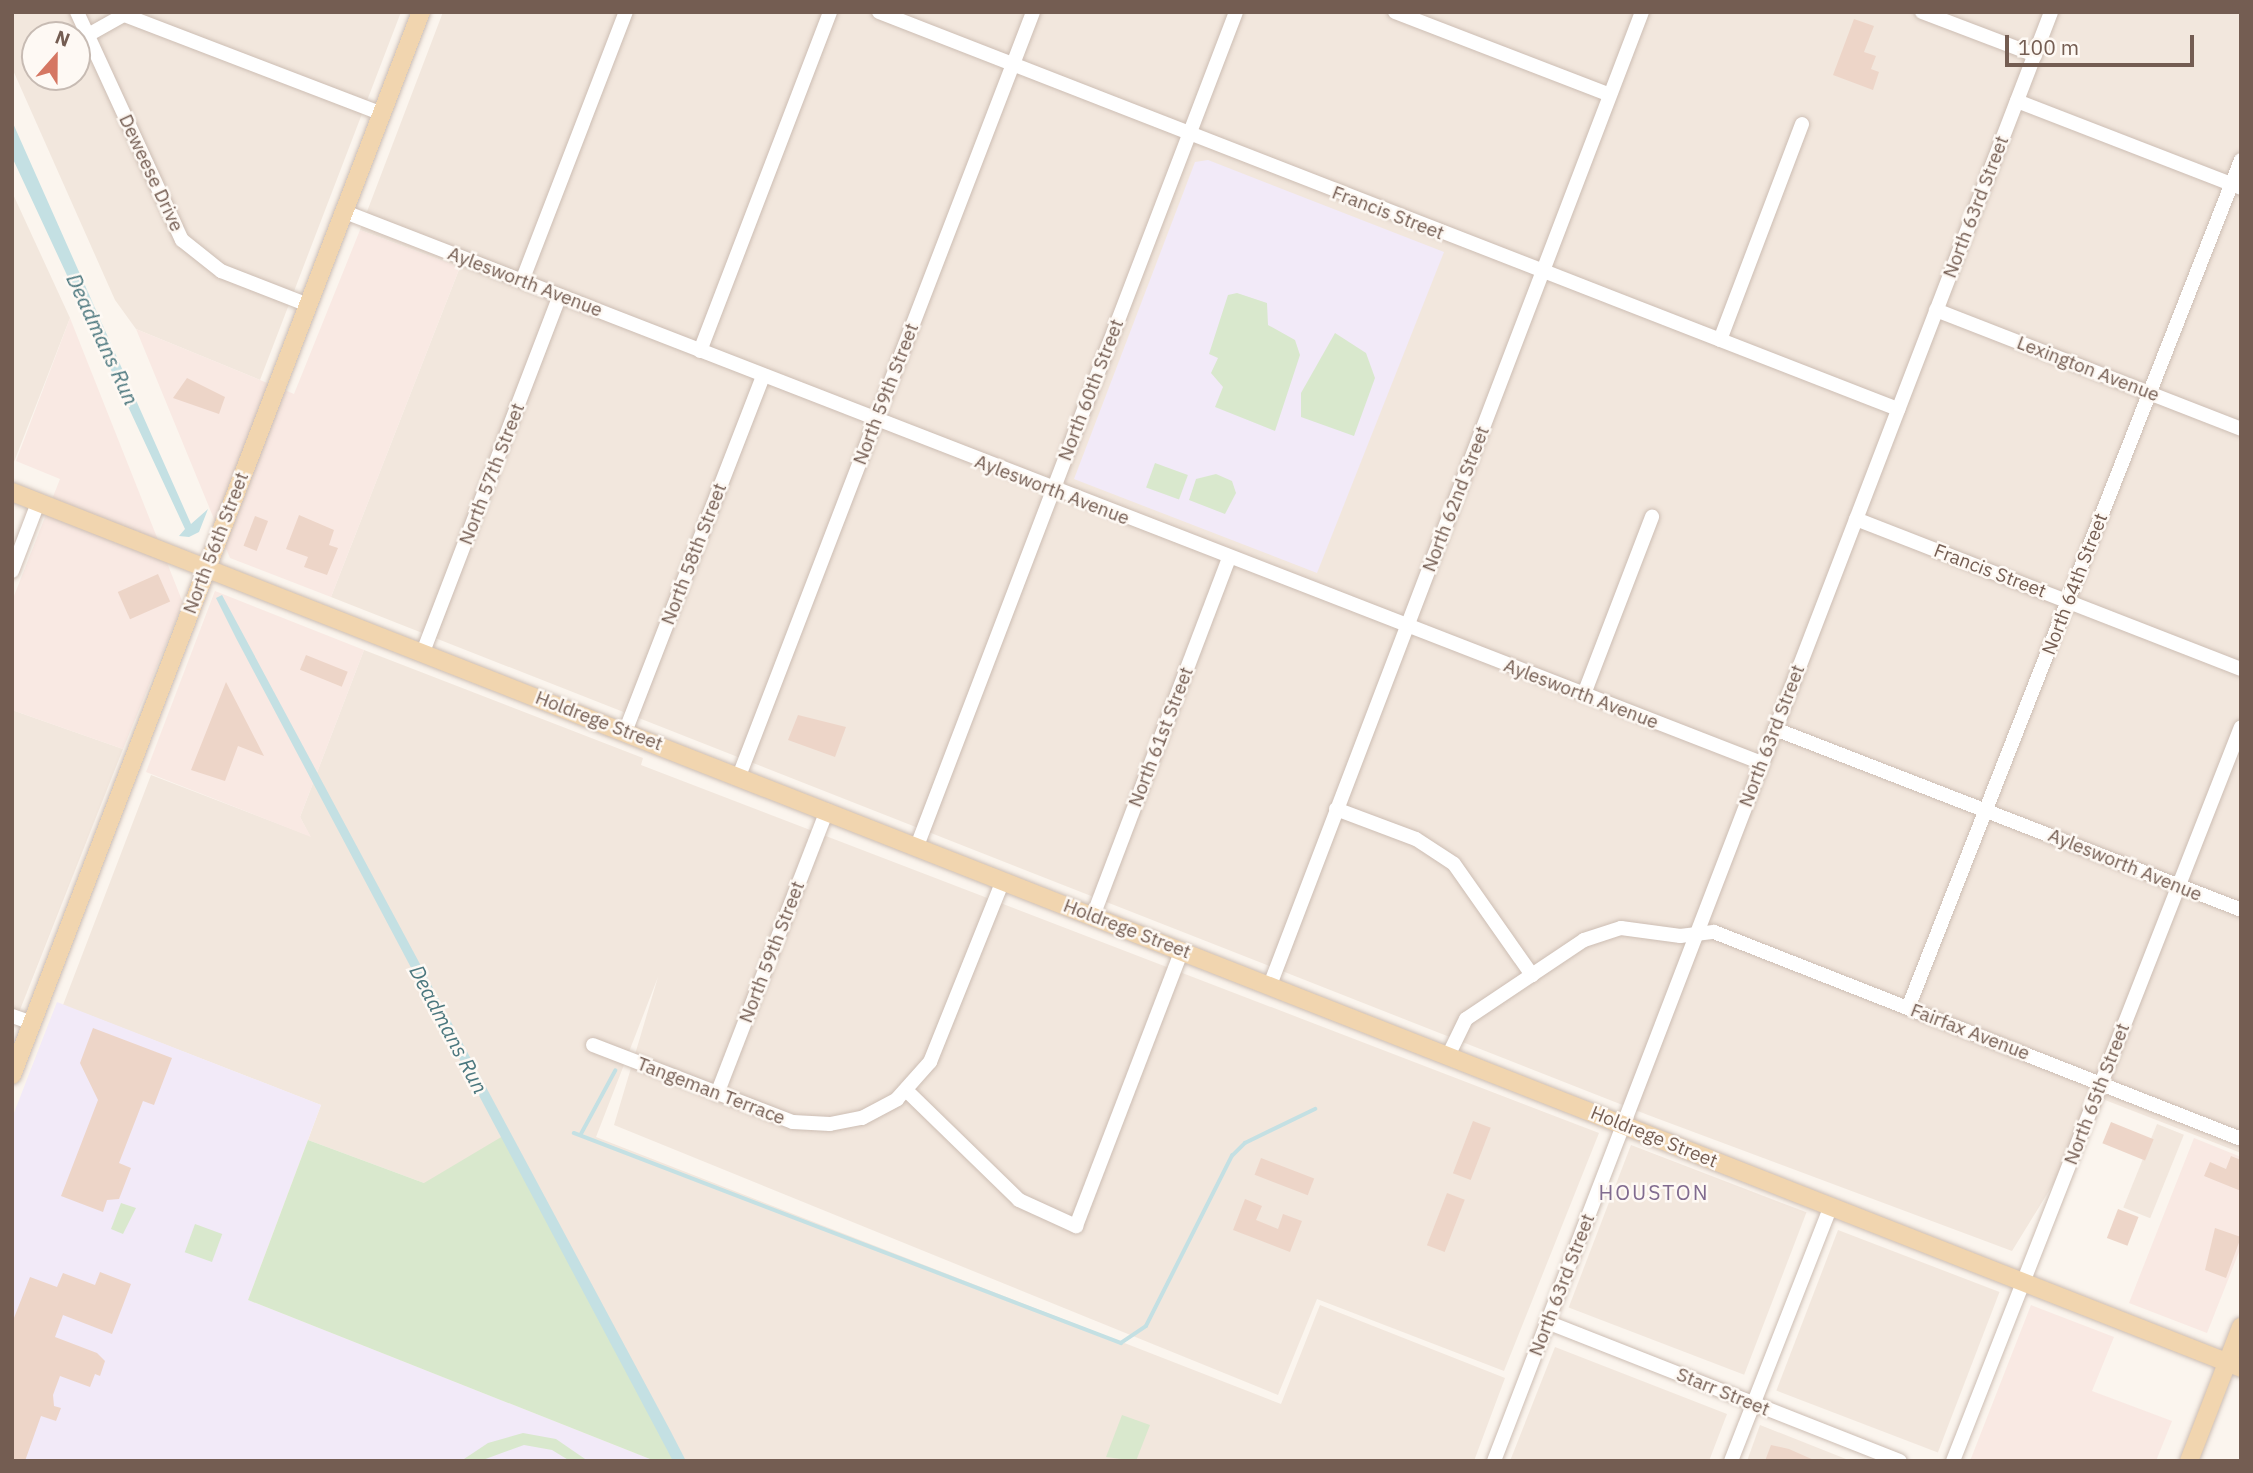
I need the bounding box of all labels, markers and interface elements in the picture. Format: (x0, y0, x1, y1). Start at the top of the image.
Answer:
north arrow (21, 21, 91, 91)
scale bar (2008, 21, 2197, 65)
text: N (52, 25, 74, 52)
text: 100 m (2018, 33, 2079, 61)
street label: Deweese Drive (114, 111, 188, 235)
street label: North 63rd Street (1938, 133, 2014, 281)
street label: Francis Street (1329, 181, 1447, 245)
street label: Aylesworth Avenue (445, 242, 605, 322)
water label: Deadmans Run (62, 269, 144, 409)
street label: North 60th Street (1053, 316, 1129, 464)
street label: North 59th Street (848, 320, 924, 468)
street label: Lexington Avenue (2014, 331, 2162, 407)
street label: North 57th Street (454, 400, 530, 548)
street label: North 62nd Street (1418, 423, 1494, 575)
street label: Aylesworth Avenue (972, 450, 1132, 530)
street label: North 56th Street (178, 469, 254, 617)
street label: North 58th Street (656, 480, 732, 628)
street label: North 64th Street (2037, 510, 2113, 658)
street label: Francis Street (1931, 539, 2049, 603)
street label: Aylesworth Avenue (1501, 654, 1661, 734)
street label: North 63rd Street (1734, 662, 1810, 810)
street label: North 61st Street (1124, 664, 1198, 810)
street label: Holdrege Street (532, 686, 666, 756)
street label: Aylesworth Avenue (2045, 824, 2205, 906)
street label: North 59th Street (734, 878, 810, 1026)
street label: Holdrege Street (1060, 894, 1194, 964)
water label: Deadmans Run (405, 960, 493, 1098)
street label: Fairfax Avenue (1907, 999, 2033, 1065)
street label: North 65th Street (2059, 1020, 2135, 1168)
street label: Tangeman Terrace (634, 1052, 788, 1130)
street label: Holdrege Street (1587, 1101, 1721, 1173)
district label: HOUSTON (1599, 1179, 1709, 1205)
street label: North 63rd Street (1524, 1211, 1600, 1359)
street label: Starr Street (1673, 1363, 1773, 1421)

